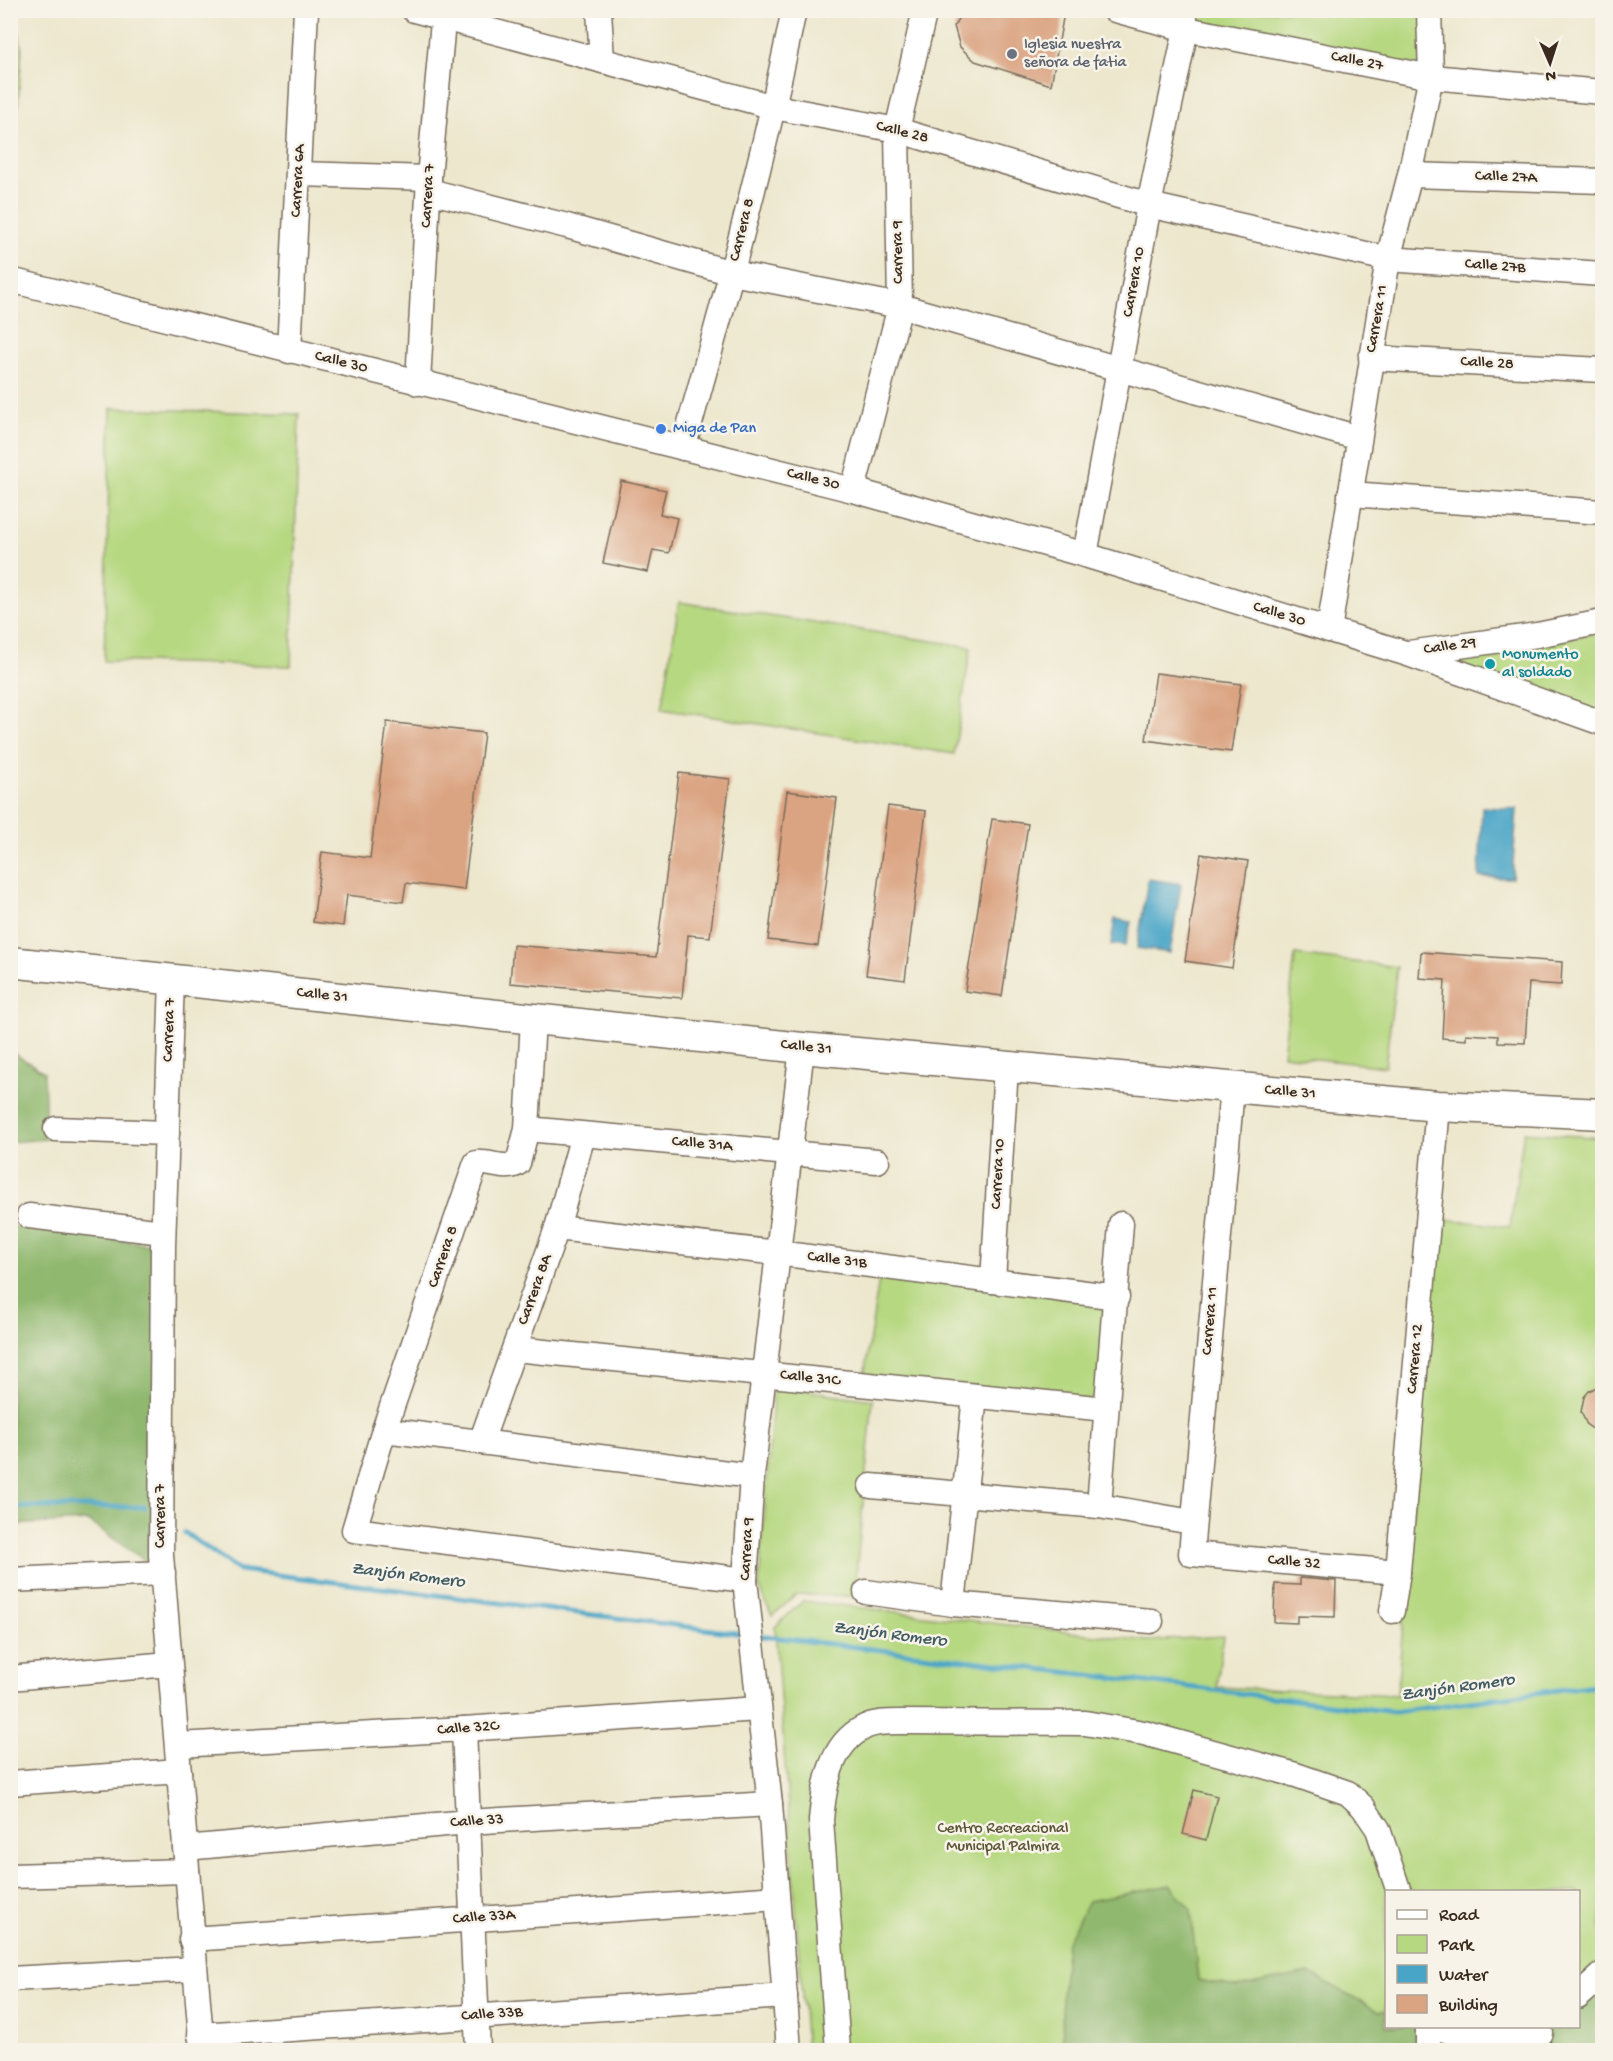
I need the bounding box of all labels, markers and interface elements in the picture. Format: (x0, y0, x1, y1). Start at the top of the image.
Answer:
north arrow (1520, 33, 1580, 93)
place label: Iglesia nuestra señora de fatia (1024, 36, 1128, 73)
marker: Iglesia nuestra señora de fatia (1005, 47, 1019, 61)
street label: Calle 27 (1329, 48, 1385, 76)
text: N (1544, 65, 1556, 84)
street label: Calle 28 (874, 117, 930, 149)
street label: Carrera 6A (288, 142, 310, 218)
street label: Carrera 7 (418, 163, 440, 228)
street label: Calle 27A (1475, 167, 1539, 189)
street label: Carrera 8 (726, 196, 760, 263)
street label: Carrera 9 (889, 220, 909, 284)
street label: Carrera 10 (1119, 245, 1151, 319)
street label: Calle 27B (1464, 255, 1527, 279)
street label: Carrera 11 (1363, 284, 1393, 354)
street label: Calle 30 (312, 347, 370, 379)
street label: Calle 28 (1460, 353, 1514, 375)
place label: Miga de Pan (673, 420, 756, 439)
marker: Miga de Pan (654, 422, 668, 436)
street label: Calle 30 (784, 464, 842, 496)
street label: Calle 30 (1250, 598, 1308, 632)
street label: Calle 29 (1423, 634, 1477, 660)
place label: Monumento al soldado (1502, 646, 1579, 683)
marker: Monumento al soldado (1483, 657, 1497, 671)
street label: Calle 31 (295, 984, 349, 1008)
street label: Carrera 7 (159, 997, 181, 1062)
street label: Calle 31 (779, 1036, 833, 1060)
street label: Calle 31 (1264, 1081, 1316, 1105)
street label: Calle 31A (671, 1133, 735, 1157)
street label: Carrera 10 (988, 1138, 1010, 1210)
street label: Carrera 8 (425, 1223, 464, 1290)
street label: Calle 31B (806, 1248, 869, 1274)
street label: Carrera 8A (514, 1251, 558, 1328)
street label: Carrera 11 (1199, 1286, 1223, 1356)
street label: Carrera 12 (1403, 1323, 1429, 1395)
street label: Calle 31C (779, 1366, 842, 1392)
street label: Carrera 7 (152, 1483, 171, 1548)
street label: Carrera 9 (737, 1517, 759, 1581)
street label: Calle 32 (1267, 1551, 1321, 1575)
water label: Zanjón Romero (350, 1559, 467, 1593)
water label: Zanjón Romero (832, 1618, 949, 1652)
water label: Zanjón Romero (1400, 1670, 1517, 1706)
street label: Calle 32C (437, 1717, 501, 1741)
street label: Calle 33 (450, 1811, 504, 1833)
park label: Centro Recreacional Municipal Palmira (938, 1820, 1068, 1857)
legend (1385, 1890, 1580, 2028)
street label: Calle 33A (452, 1906, 517, 1930)
text: Road (1439, 1906, 1480, 1927)
text: Park (1438, 1936, 1475, 1957)
text: Water (1439, 1966, 1489, 1987)
text: Building (1438, 1996, 1498, 2017)
street label: Calle 33B (461, 2003, 524, 2027)

